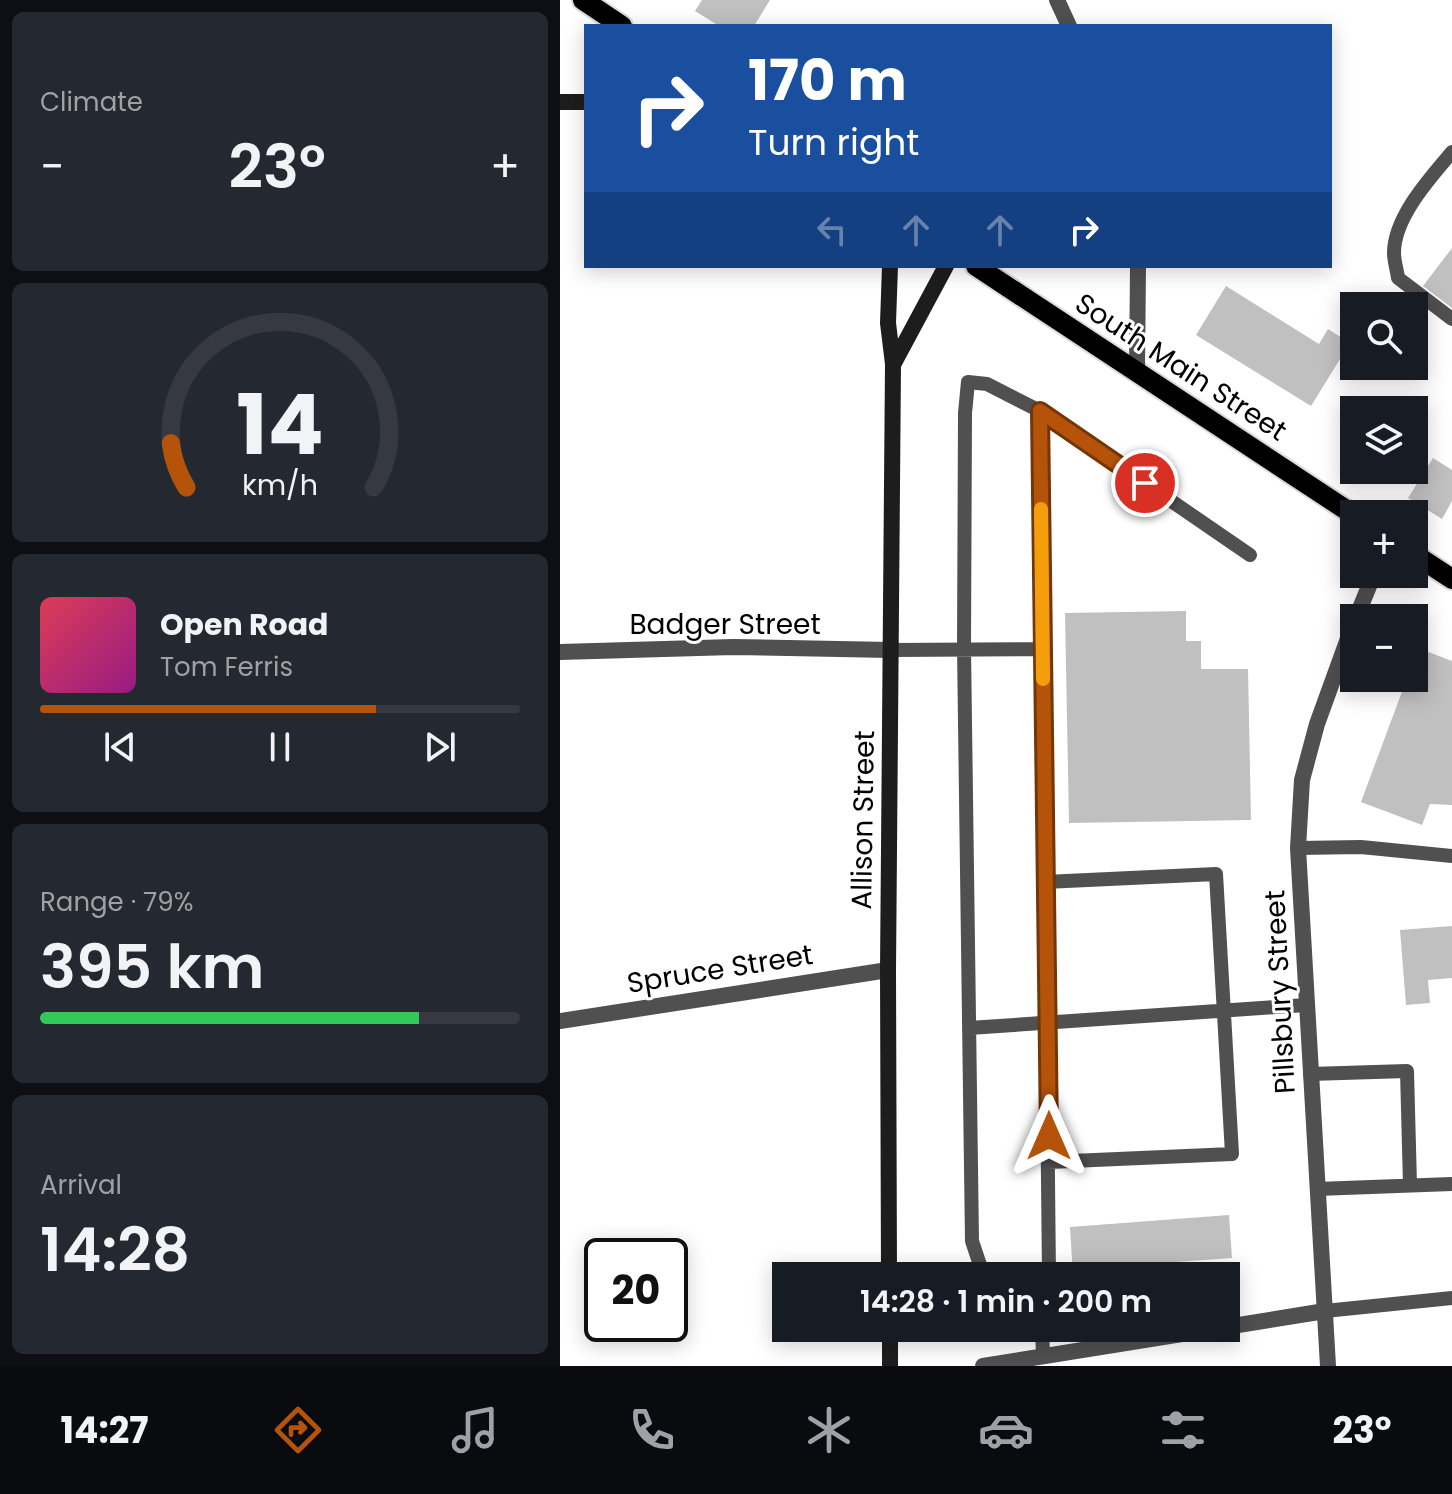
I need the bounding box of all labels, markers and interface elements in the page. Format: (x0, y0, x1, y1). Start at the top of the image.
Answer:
text: 170 m (748, 41, 907, 120)
icon: right (616, 56, 720, 160)
text: Climate (40, 84, 143, 120)
text: Turn right (748, 117, 919, 168)
text: 23° (229, 125, 326, 209)
text: − (40, 136, 64, 197)
text: + (490, 136, 520, 197)
icon: left (810, 208, 854, 252)
icon: ahead (894, 208, 938, 252)
icon: ahead (978, 208, 1022, 252)
icon: right (1062, 208, 1106, 252)
street label: South Main Street (1068, 284, 1294, 450)
map controls (1340, 292, 1428, 692)
button: search (1340, 292, 1428, 380)
text: 14 (236, 367, 324, 483)
button: layers (1340, 396, 1428, 484)
pin (1111, 449, 1179, 517)
icon: arrive (1123, 461, 1167, 505)
text: km/h (242, 465, 318, 505)
button: + (1340, 500, 1428, 588)
text: Open Road (160, 603, 328, 646)
button: − (1340, 604, 1428, 692)
street label: Badger Street (629, 605, 821, 644)
text: Tom Ferris (160, 649, 293, 685)
icon: previous (98, 725, 142, 769)
icon: pause (258, 725, 302, 769)
icon: next (418, 725, 462, 769)
street label: Allison Street (842, 730, 884, 910)
text: Range · 79% (40, 884, 193, 920)
street label: Pillsbury Street (1255, 889, 1305, 1095)
text: 395 km (40, 925, 264, 1009)
street label: Spruce Street (624, 935, 816, 1003)
position arrow (1007, 1094, 1091, 1178)
text: Arrival (40, 1167, 122, 1203)
text: 14:28 (40, 1208, 190, 1292)
speed limit sign: 20 (584, 1238, 688, 1342)
text: 14:28 · 1 min · 200 m (860, 1280, 1152, 1323)
icon: directions (270, 1402, 326, 1458)
icon: music (447, 1402, 503, 1458)
icon: phone (624, 1402, 680, 1458)
icon: climate (801, 1402, 857, 1458)
icon: car (978, 1402, 1034, 1458)
icon: filters (1155, 1402, 1211, 1458)
text: 14:27 (61, 1405, 149, 1456)
text: 23° (1332, 1405, 1391, 1456)

